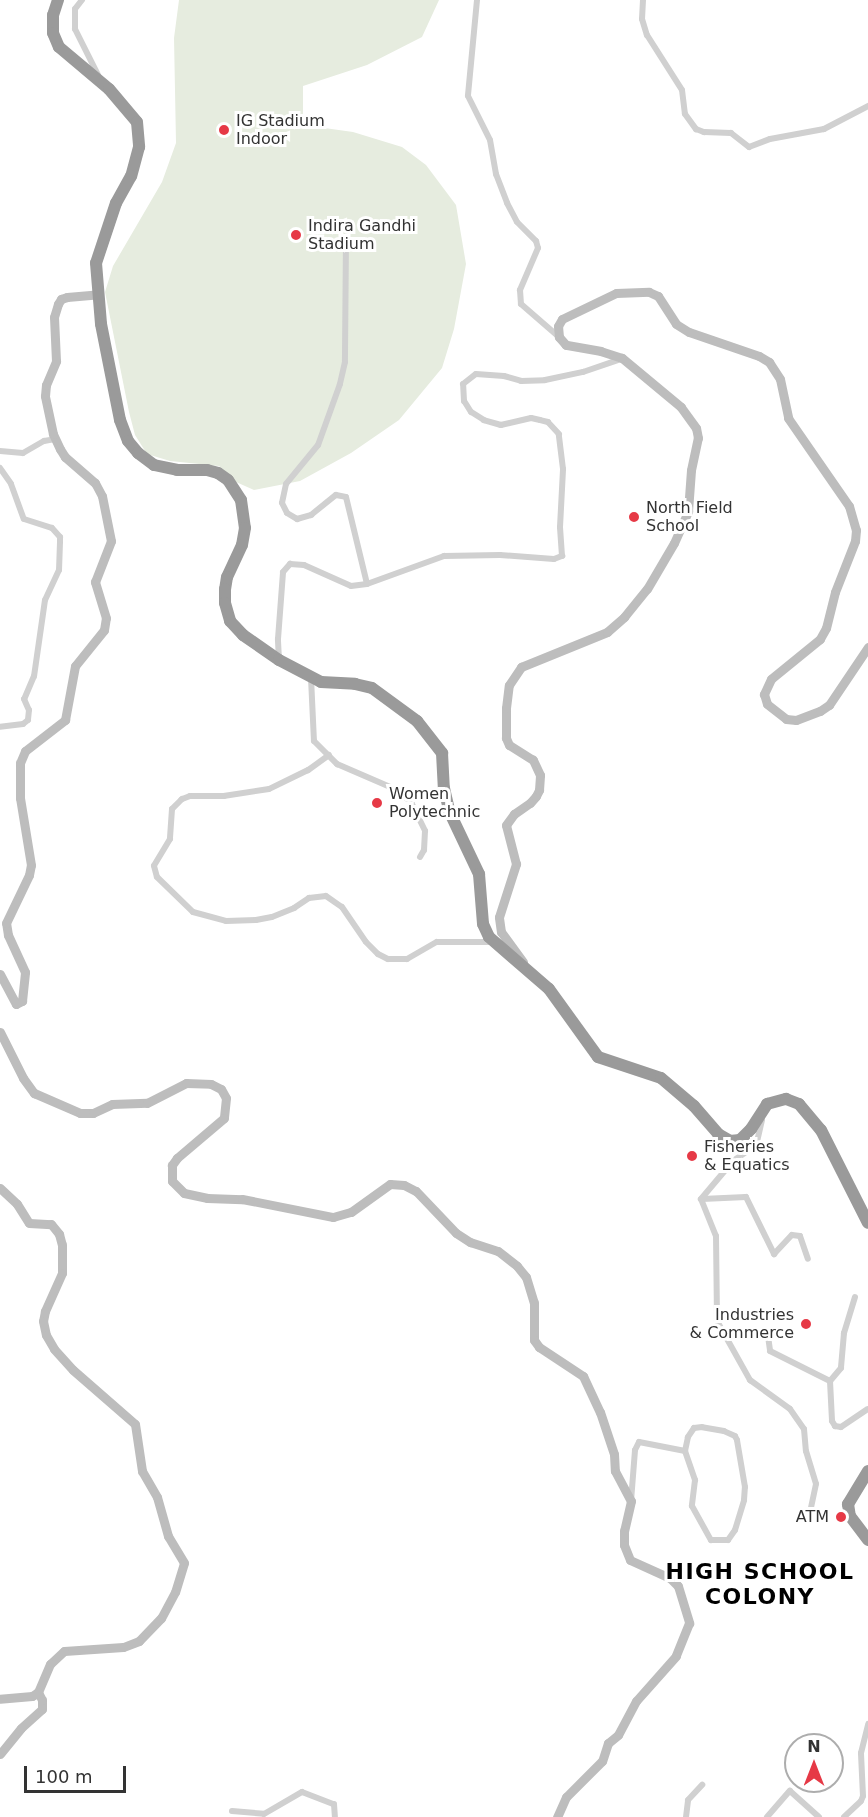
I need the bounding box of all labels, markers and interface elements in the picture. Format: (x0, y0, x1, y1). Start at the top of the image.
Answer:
place label: IG Stadium Indoor (236, 111, 325, 149)
marker: IG Stadium Indoor (217, 123, 231, 137)
place label: Indira Gandhi Stadium (308, 216, 416, 254)
marker: Indira Gandhi Stadium (289, 228, 303, 242)
place label: North Field School (646, 498, 733, 536)
marker: North Field School (627, 510, 641, 524)
place label: Women Polytechnic (389, 784, 480, 822)
marker: Women Polytechnic (370, 796, 384, 810)
place label: Fisheries & Equatics (704, 1137, 790, 1175)
marker: Fisheries & Equatics (685, 1149, 699, 1163)
place label: Industries & Commerce (690, 1305, 794, 1343)
marker: Industries & Commerce (799, 1317, 813, 1331)
place label: ATM (796, 1507, 829, 1527)
marker: ATM (834, 1510, 848, 1524)
district label: HIGH SCHOOL COLONY (665, 1558, 855, 1610)
north arrow (784, 1733, 844, 1793)
text: N (807, 1737, 821, 1756)
scale bar (27, 1754, 129, 1792)
text: 100 m (35, 1766, 93, 1787)

